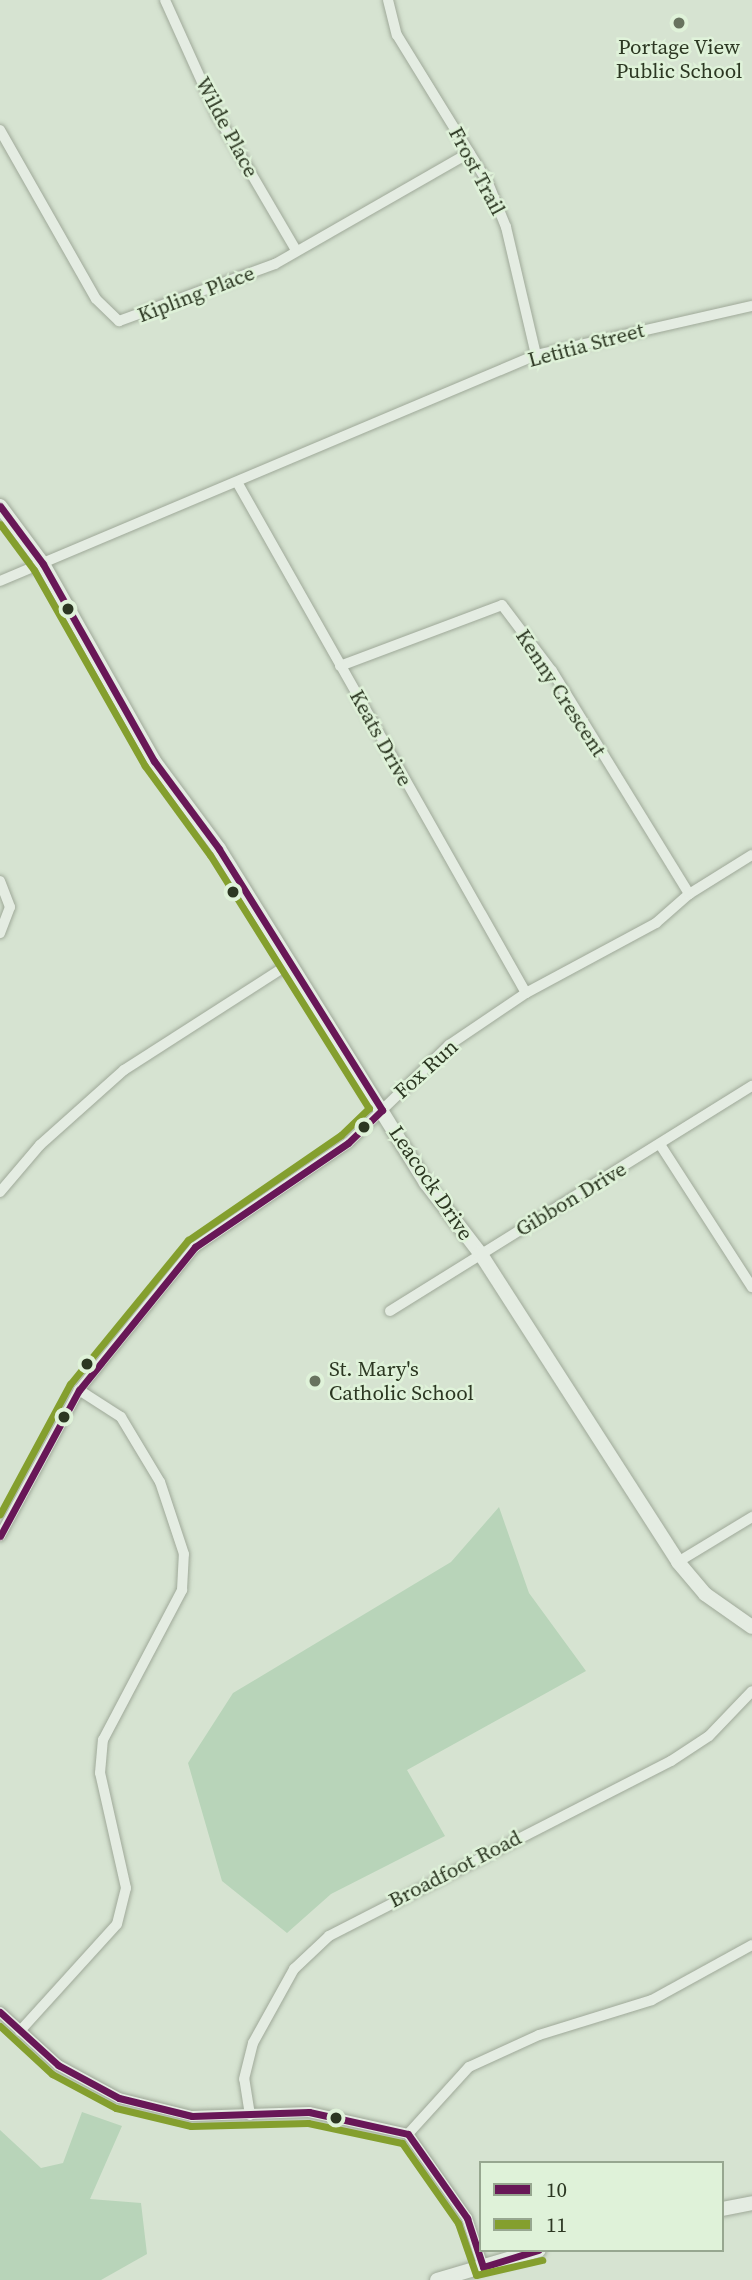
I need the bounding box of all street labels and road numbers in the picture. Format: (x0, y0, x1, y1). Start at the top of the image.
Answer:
street label: Wilde Place (190, 73, 264, 181)
street label: Frost Trail (443, 122, 511, 220)
street label: Kipling Place (134, 260, 258, 328)
street label: Letitia Street (525, 317, 647, 373)
street label: Kenny Crescent (510, 625, 612, 761)
street label: Keats Drive (344, 685, 418, 791)
street label: Fox Run (389, 1034, 463, 1104)
street label: Leacock Drive (384, 1121, 478, 1245)
street label: Gibbon Drive (511, 1156, 631, 1242)
street label: Broadfoot Road (385, 1825, 525, 1913)

